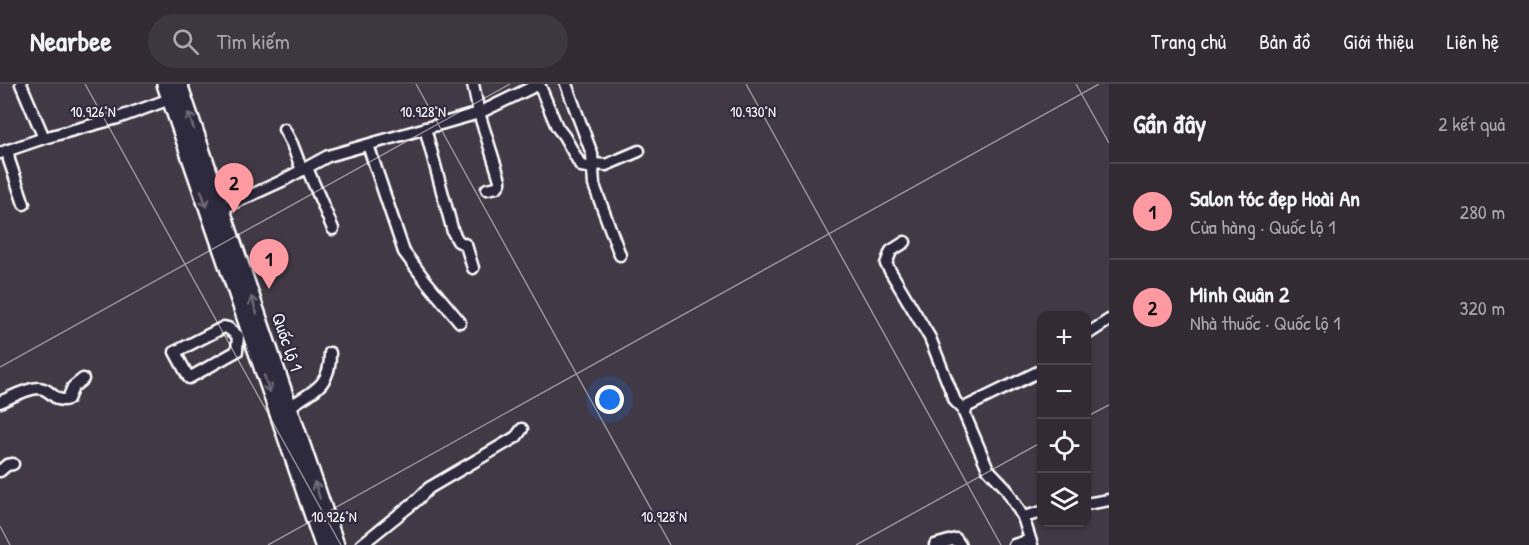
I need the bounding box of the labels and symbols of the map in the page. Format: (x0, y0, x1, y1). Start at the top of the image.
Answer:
text: 10.926°N (70, 101, 116, 122)
text: 10.928°N (400, 101, 446, 122)
text: 10.930°N (730, 101, 776, 122)
one-way arrow (185, 112, 196, 131)
pin: 2 (214, 164, 254, 213)
one-way arrow (199, 189, 210, 208)
pin: 1 (250, 240, 288, 289)
one-way arrow (247, 296, 258, 315)
street label: Quốc lộ 1 (266, 309, 309, 374)
one-way arrow (263, 374, 274, 393)
your location (595, 385, 624, 414)
one-way arrow (311, 481, 322, 500)
text: 10.926°N (311, 506, 357, 527)
text: 10.928°N (641, 506, 687, 527)

